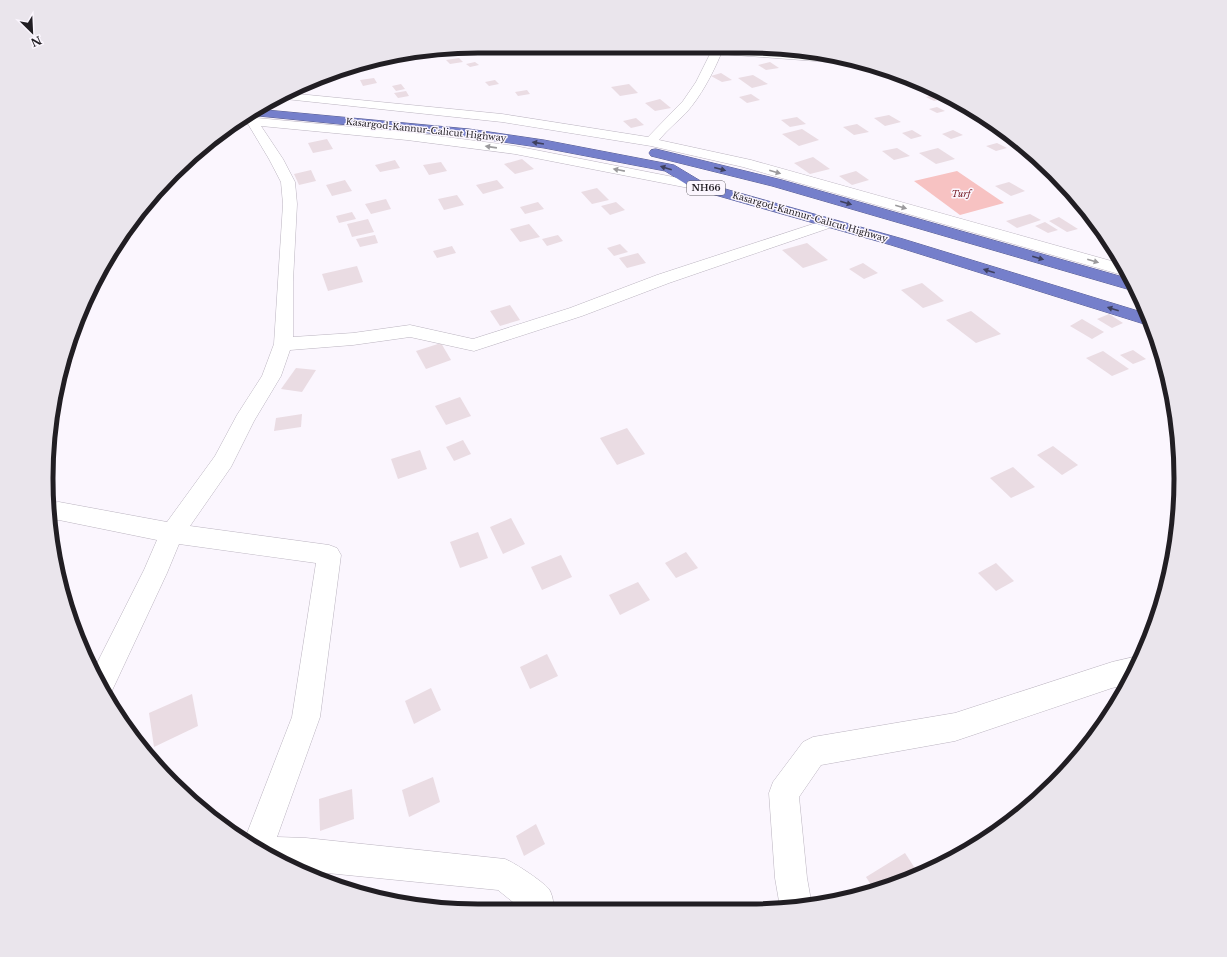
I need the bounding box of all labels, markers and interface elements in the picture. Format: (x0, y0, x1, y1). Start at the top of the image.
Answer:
north arrow (12, 12, 52, 52)
text: N (28, 33, 44, 50)
street label: Kasargod-Kannur-Calicut Highway (345, 116, 507, 143)
one-way arrow (532, 140, 544, 146)
one-way arrow (485, 144, 498, 150)
one-way arrow (659, 165, 671, 171)
one-way arrow (714, 166, 727, 172)
one-way arrow (613, 167, 626, 173)
one-way arrow (770, 169, 782, 175)
road number: NH66 (687, 181, 725, 195)
park label: Turf (952, 188, 972, 199)
street label: Kasargod-Kannur-Calicut Highway (731, 189, 889, 244)
one-way arrow (840, 200, 852, 206)
one-way arrow (894, 204, 907, 210)
one-way arrow (1032, 255, 1044, 261)
one-way arrow (1087, 258, 1099, 264)
one-way arrow (982, 268, 994, 274)
one-way arrow (1107, 306, 1119, 312)

